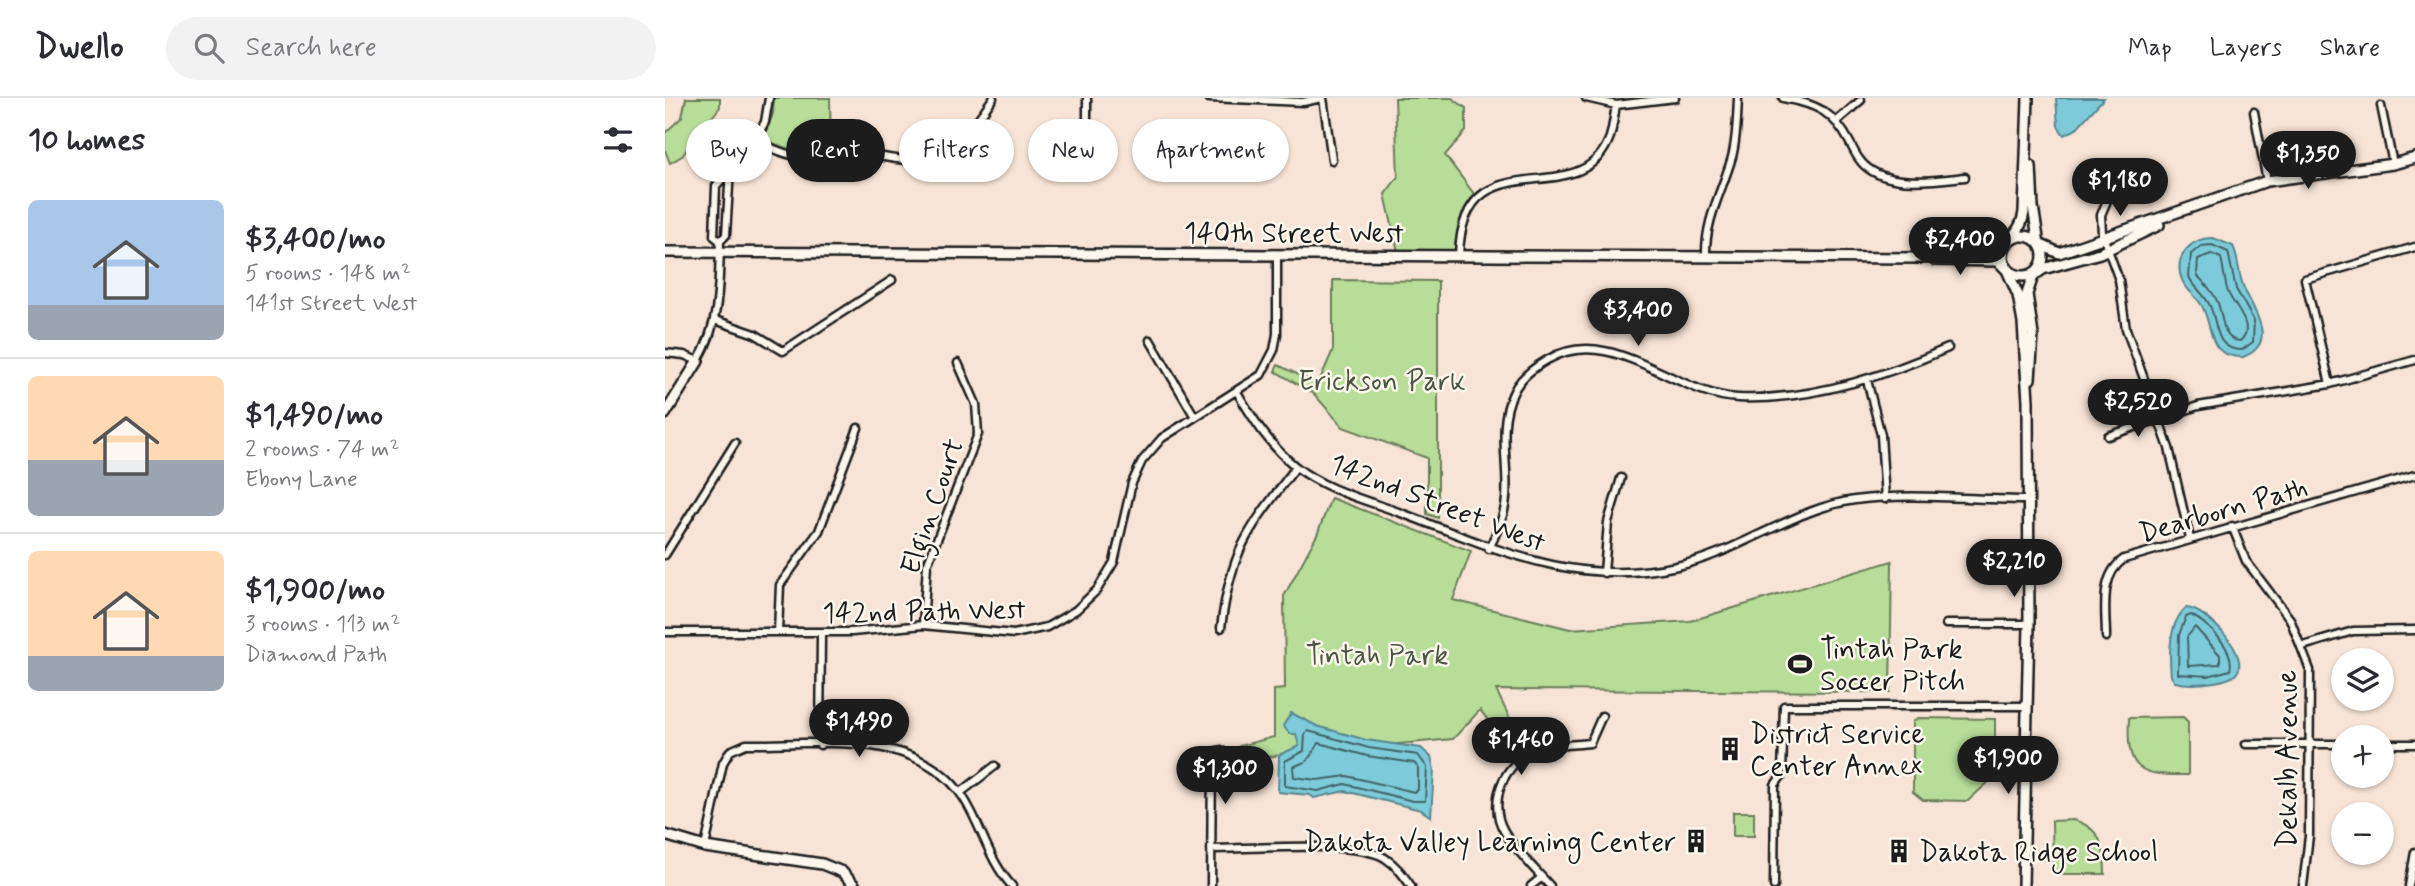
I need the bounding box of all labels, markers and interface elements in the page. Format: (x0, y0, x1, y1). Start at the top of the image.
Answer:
search box (166, 17, 656, 80)
text: Dwello (35, 26, 124, 70)
icon: search (190, 29, 228, 67)
text: Search here (246, 31, 377, 65)
text: Map (2128, 33, 2172, 64)
text: Layers (2210, 33, 2282, 64)
text: Share (2320, 33, 2380, 64)
chip: Buy (686, 119, 772, 182)
chip: Rent (786, 119, 885, 182)
chip: Filters (899, 119, 1014, 182)
chip: New (1028, 119, 1118, 182)
chip: Apartment (1132, 119, 1289, 182)
text: 10 homes (28, 121, 145, 160)
icon: filters (599, 121, 637, 159)
pin: $1,350 (2251, 132, 2365, 191)
text: $1,350 (2276, 139, 2340, 169)
pin: $1,180 (2063, 158, 2177, 218)
text: $1,180 (2088, 166, 2152, 196)
street label: 140th Street West (1184, 216, 1405, 253)
pin: $2,400 (1903, 218, 2017, 277)
text: $3,400/mo (245, 220, 386, 259)
text: $2,400 (1925, 225, 1995, 255)
icon: home (84, 228, 168, 312)
text: 5 rooms · 148 m² (245, 259, 411, 289)
pin: $3,400 (1581, 288, 1695, 348)
text: 141st Street West (245, 289, 417, 319)
text: $3,400 (1603, 296, 1673, 326)
park label: Erickson Park (1298, 364, 1466, 401)
pin: $2,520 (2081, 380, 2195, 439)
text: $2,520 (2104, 387, 2172, 417)
text: $1,490/mo (245, 396, 383, 435)
icon: home (84, 404, 168, 488)
street label: Elgin Court (893, 434, 977, 581)
text: 2 rooms · 74 m² (245, 435, 400, 465)
street label: 142nd Street West (1324, 446, 1551, 563)
text: Ebony Lane (245, 465, 358, 495)
street label: Dearborn Path (2135, 470, 2312, 553)
pin: $2,210 (1957, 540, 2071, 599)
text: $2,210 (1982, 547, 2046, 577)
text: $1,900/mo (245, 571, 385, 610)
icon: home (84, 579, 168, 663)
street label: 142nd Path West (822, 592, 1027, 633)
text: 3 rooms · 113 m² (245, 610, 400, 640)
place label: Tintah Park Soccer Pitch (1820, 632, 1965, 701)
park label: Tintah Park (1306, 638, 1448, 675)
text: Diamond Path (245, 640, 387, 670)
map controls (2331, 648, 2394, 865)
button: layers (2331, 648, 2394, 711)
sports icon: Tintah Park Soccer Pitch (1786, 650, 1814, 678)
street label: Dekalb Avenue (2270, 670, 2307, 848)
pin: $1,490 (802, 700, 916, 759)
text: $1,490 (825, 707, 893, 737)
place label: District Service Center Annex (1750, 717, 1924, 786)
pin: $1,460 (1464, 718, 1578, 777)
text: $1,460 (1488, 725, 1554, 755)
button: + (2331, 725, 2394, 788)
building icon: District Service Center Annex (1716, 735, 1744, 763)
pin: $1,900 (1951, 736, 2065, 796)
text: $1,900 (1973, 744, 2043, 774)
pin: $1,300 (1168, 746, 1282, 806)
text: $1,300 (1192, 754, 1258, 784)
button: − (2331, 802, 2394, 865)
place label: Dakota Valley Learning Center (1304, 825, 1676, 864)
building icon: Dakota Valley Learning Center (1682, 827, 1710, 855)
place label: Dakota Ridge School (1919, 835, 2158, 874)
building icon: Dakota Ridge School (1885, 837, 1913, 865)

